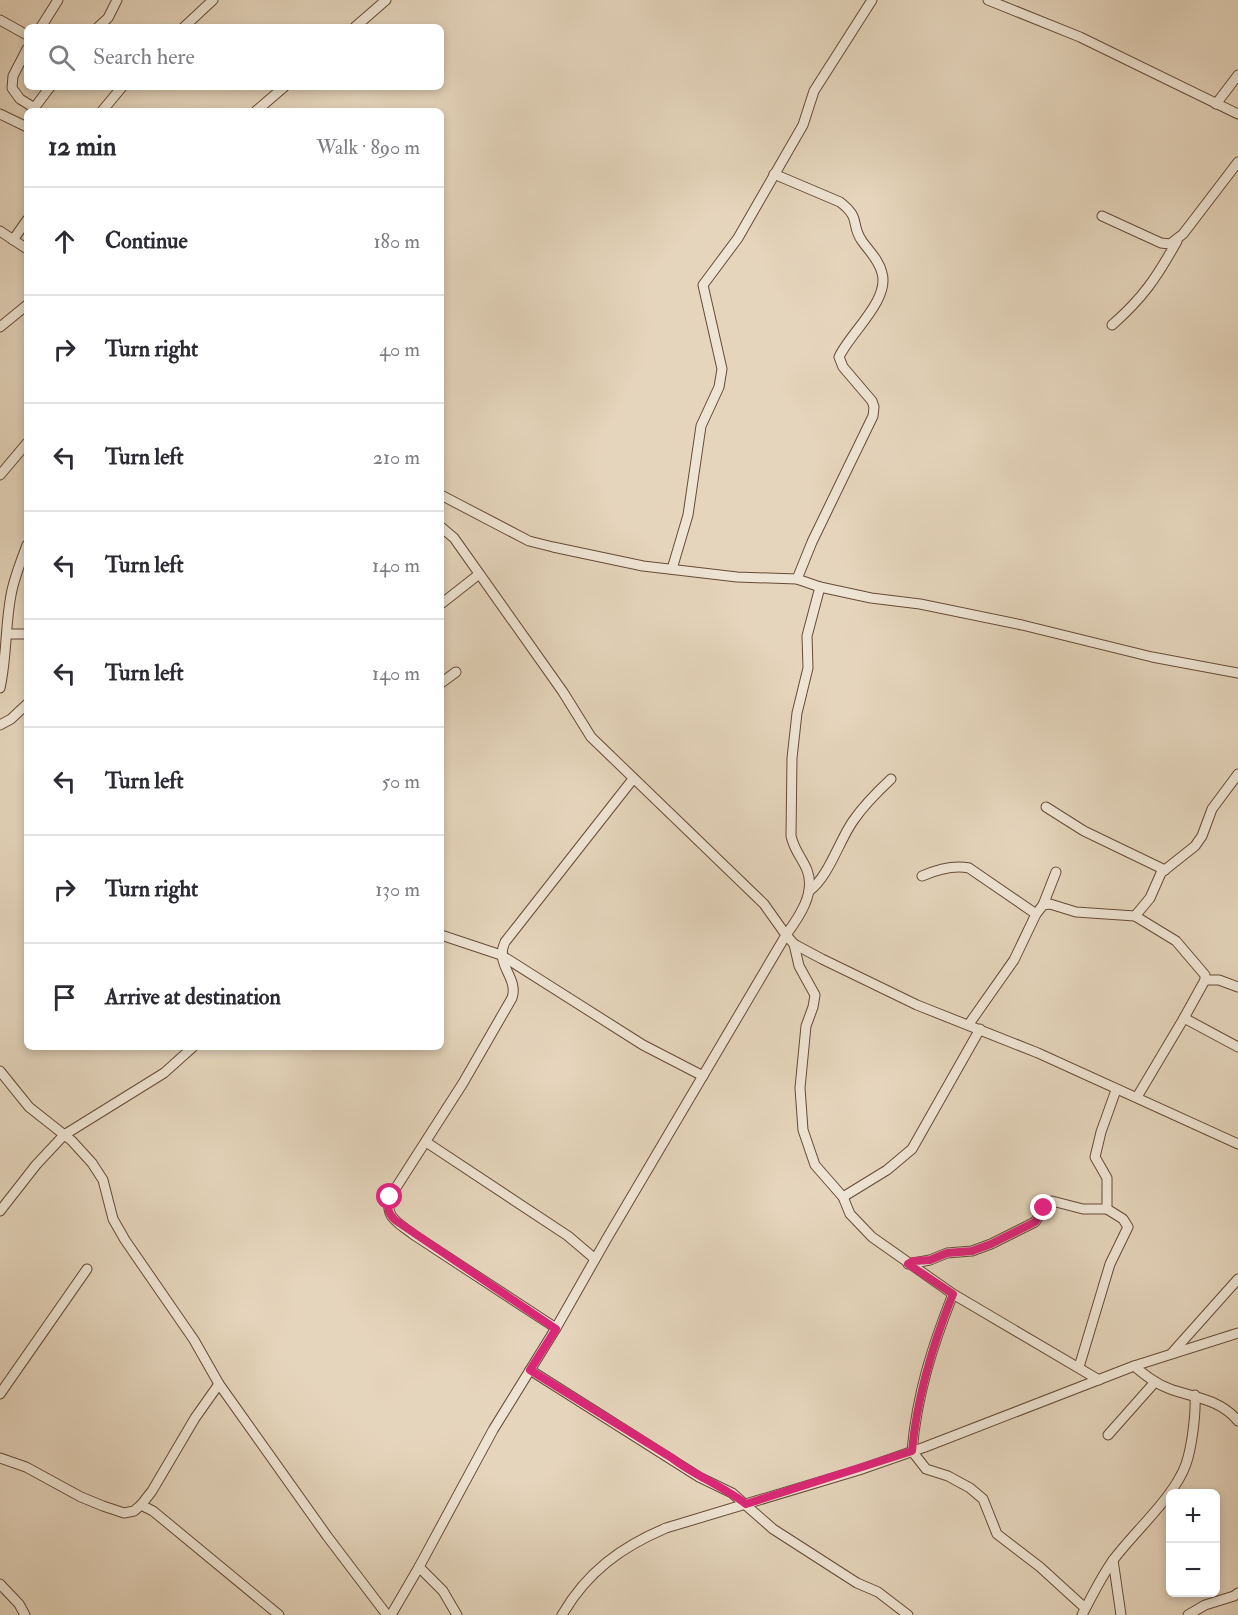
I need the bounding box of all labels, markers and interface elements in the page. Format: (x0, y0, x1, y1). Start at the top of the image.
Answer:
search box (24, 24, 444, 90)
icon: search (45, 41, 78, 74)
text: Search here (93, 43, 195, 71)
text: 12 min (48, 131, 116, 163)
text: Walk · 890 m (317, 135, 420, 160)
icon: ahead (48, 225, 81, 258)
text: Continue (105, 227, 188, 255)
text: 180 m (373, 229, 420, 254)
icon: right (48, 333, 81, 366)
text: Turn right (105, 335, 198, 363)
text: 40 m (379, 337, 420, 362)
icon: left (48, 441, 81, 474)
text: Turn left (105, 443, 184, 471)
text: 210 m (373, 445, 420, 470)
icon: left (48, 549, 81, 582)
text: Turn left (105, 551, 184, 579)
text: 140 m (372, 553, 420, 578)
icon: left (48, 657, 81, 690)
text: Turn left (105, 659, 184, 687)
text: 140 m (372, 661, 420, 686)
icon: left (48, 765, 81, 798)
text: Turn left (105, 767, 184, 795)
text: 50 m (381, 769, 420, 794)
icon: right (48, 873, 81, 906)
text: Turn right (105, 875, 198, 903)
text: 130 m (375, 877, 420, 902)
icon: arrive (48, 981, 81, 1014)
text: Arrive at destination (105, 983, 281, 1011)
route start (376, 1183, 402, 1209)
route end (1030, 1194, 1056, 1220)
map controls (1166, 1489, 1220, 1597)
button: + (1166, 1489, 1220, 1543)
button: − (1166, 1543, 1220, 1597)

